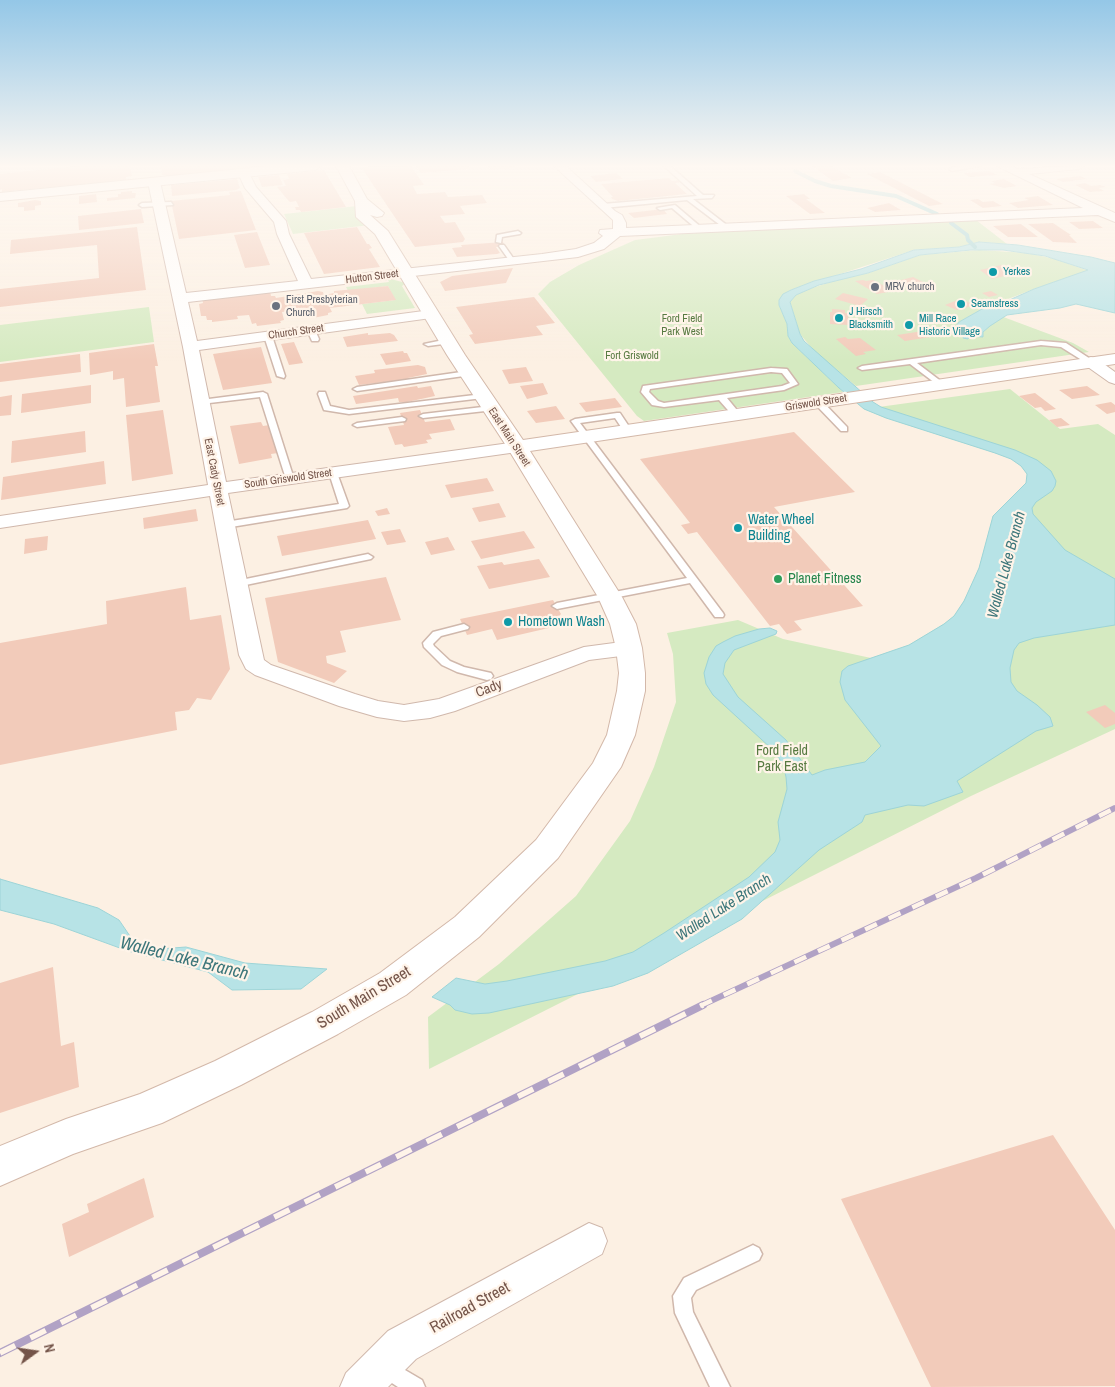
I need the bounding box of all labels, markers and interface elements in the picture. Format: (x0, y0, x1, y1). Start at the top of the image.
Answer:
place label: Yerkes (1003, 265, 1030, 279)
marker: Yerkes (987, 266, 999, 278)
street label: Hutton Street (345, 267, 399, 287)
place label: MRV church (885, 280, 934, 294)
marker: MRV church (869, 281, 881, 293)
place label: First Presbyterian Church (286, 293, 358, 319)
place label: Seamstress (971, 297, 1019, 311)
marker: Seamstress (955, 298, 967, 310)
marker: First Presbyterian Church (270, 300, 282, 312)
place label: J Hirsch Blacksmith (849, 305, 893, 331)
park label: Ford Field Park West (661, 312, 703, 338)
marker: J Hirsch Blacksmith (833, 312, 845, 324)
place label: Mill Race Historic Village (919, 312, 980, 338)
marker: Mill Race Historic Village (903, 319, 915, 331)
street label: Church Street (268, 322, 324, 342)
park label: Fort Griswold (605, 349, 659, 363)
street label: Griswold Street (784, 392, 848, 414)
street label: East Main Street (485, 405, 533, 469)
street label: East Cady Street (201, 437, 227, 507)
street label: South Griswold Street (243, 466, 333, 492)
water label: Walled Lake Branch (984, 510, 1030, 620)
place label: Water Wheel Building (748, 512, 814, 544)
marker: Water Wheel Building (732, 522, 744, 534)
place label: Planet Fitness (788, 571, 861, 587)
marker: Planet Fitness (772, 573, 784, 585)
place label: Hometown Wash (518, 614, 605, 630)
marker: Hometown Wash (502, 616, 514, 628)
street label: Cady (473, 676, 505, 702)
park label: Ford Field Park East (756, 743, 808, 776)
water label: Walled Lake Branch (673, 871, 775, 945)
water label: Walled Lake Branch (117, 933, 251, 985)
street label: South Main Street (314, 963, 414, 1033)
street label: Railroad Street (427, 1278, 513, 1338)
north arrow (10, 1327, 60, 1377)
text: N (40, 1342, 59, 1355)

